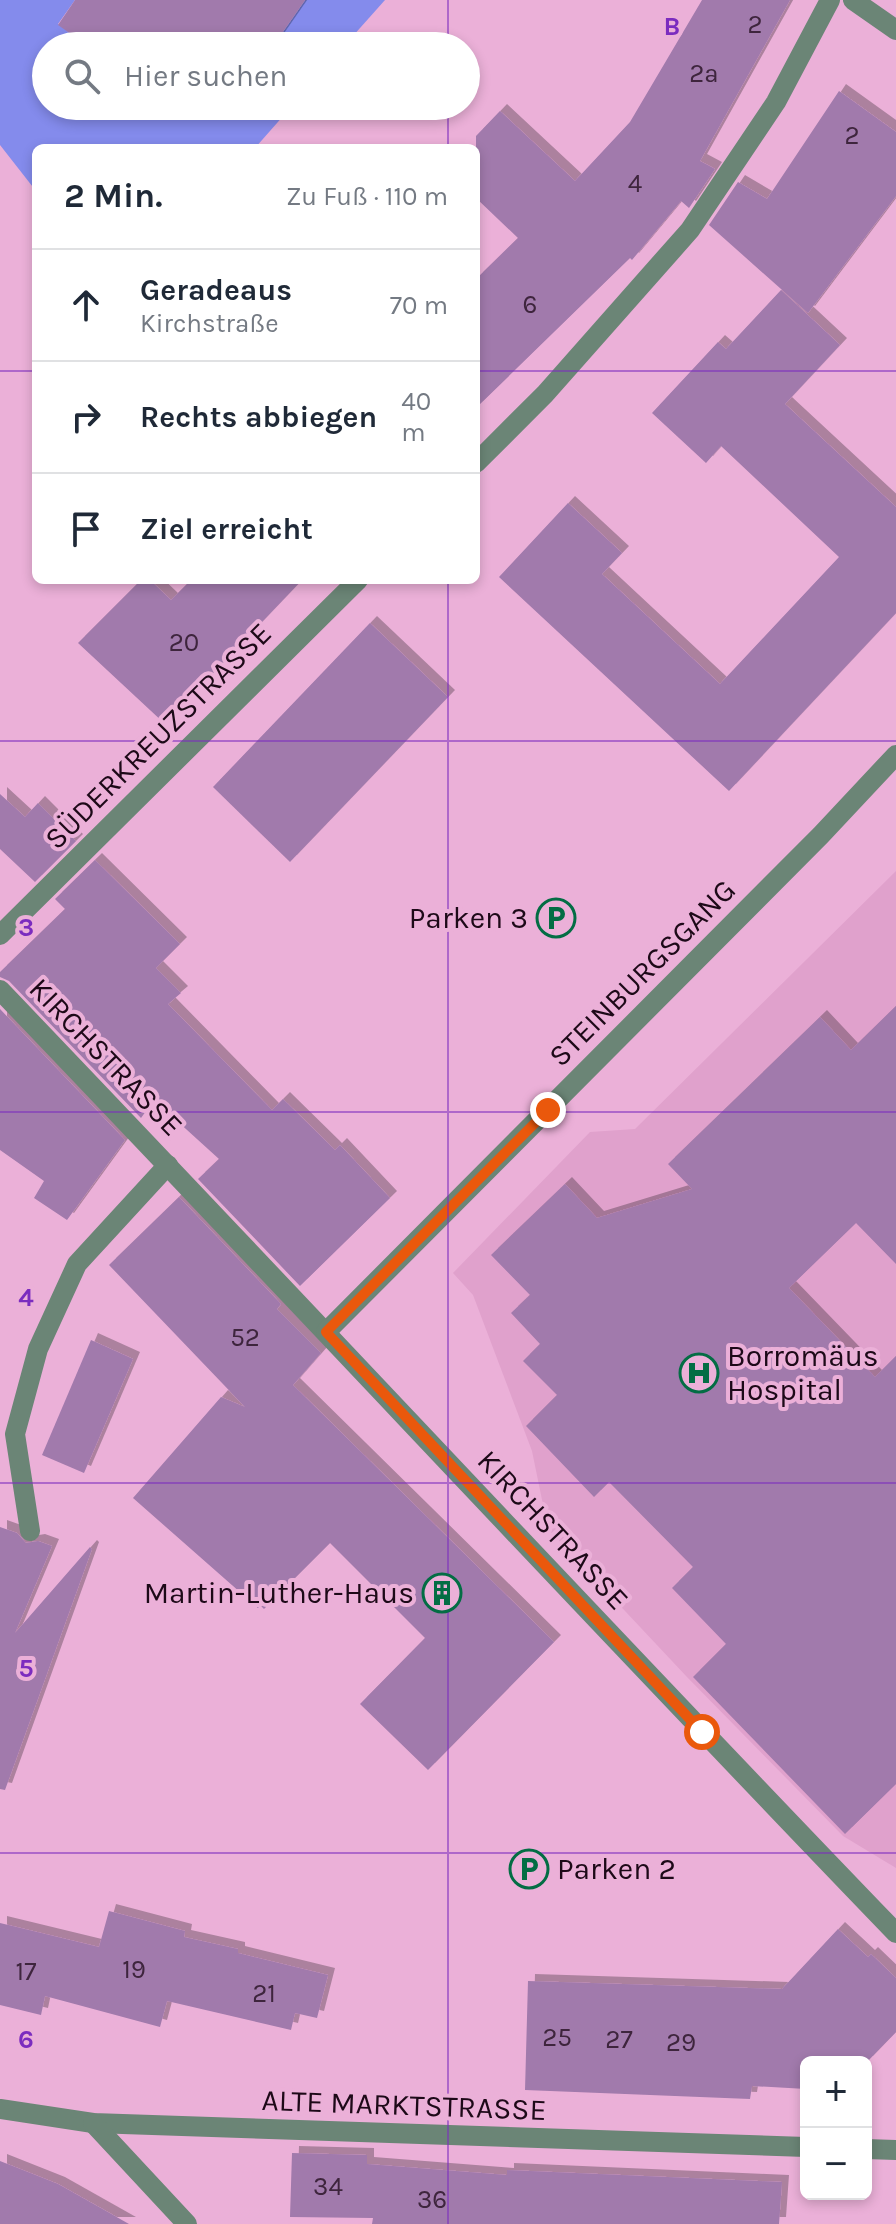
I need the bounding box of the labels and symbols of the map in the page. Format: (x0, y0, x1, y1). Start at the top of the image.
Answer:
house number: 2 (747, 9, 763, 40)
text: B (664, 11, 680, 42)
house number: 2a (689, 58, 719, 89)
house number: 2 (844, 120, 860, 151)
house number: 4 (628, 168, 642, 199)
house number: 6 (523, 289, 537, 320)
street label: SÜDERKREUZSTRASSE (37, 615, 279, 857)
house number: 20 (169, 627, 199, 658)
street label: STEINBURGSGANG (541, 872, 743, 1074)
parking icon: Parken 3 (535, 897, 577, 939)
place label: Parken 3 (409, 900, 528, 936)
text: 3 (18, 912, 34, 943)
street label: KIRCHSTRASSE (22, 971, 190, 1143)
route end (530, 1092, 566, 1128)
text: 4 (18, 1282, 34, 1313)
house number: 52 (230, 1322, 260, 1353)
place label: Borromäus Hospital (727, 1338, 879, 1408)
hospital icon: Borromäus Hospital (678, 1352, 720, 1394)
street label: KIRCHSTRASSE (470, 1443, 636, 1617)
building icon: Martin-Luther-Haus (421, 1572, 463, 1614)
place label: Martin-Luther-Haus (144, 1575, 414, 1611)
text: 5 (18, 1653, 34, 1684)
route start (684, 1714, 720, 1750)
parking icon: Parken 2 (508, 1848, 550, 1890)
place label: Parken 2 (557, 1851, 676, 1887)
house number: 19 (122, 1954, 146, 1985)
house number: 17 (16, 1956, 36, 1987)
house number: 21 (252, 1978, 276, 2009)
house number: 25 (542, 2022, 572, 2053)
text: 6 (18, 2024, 34, 2055)
house number: 27 (605, 2024, 633, 2055)
house number: 29 (666, 2027, 696, 2058)
street label: ALTE MARKTSTRASSE (261, 2082, 547, 2128)
house number: 34 (313, 2171, 343, 2202)
house number: 36 (417, 2184, 447, 2215)

